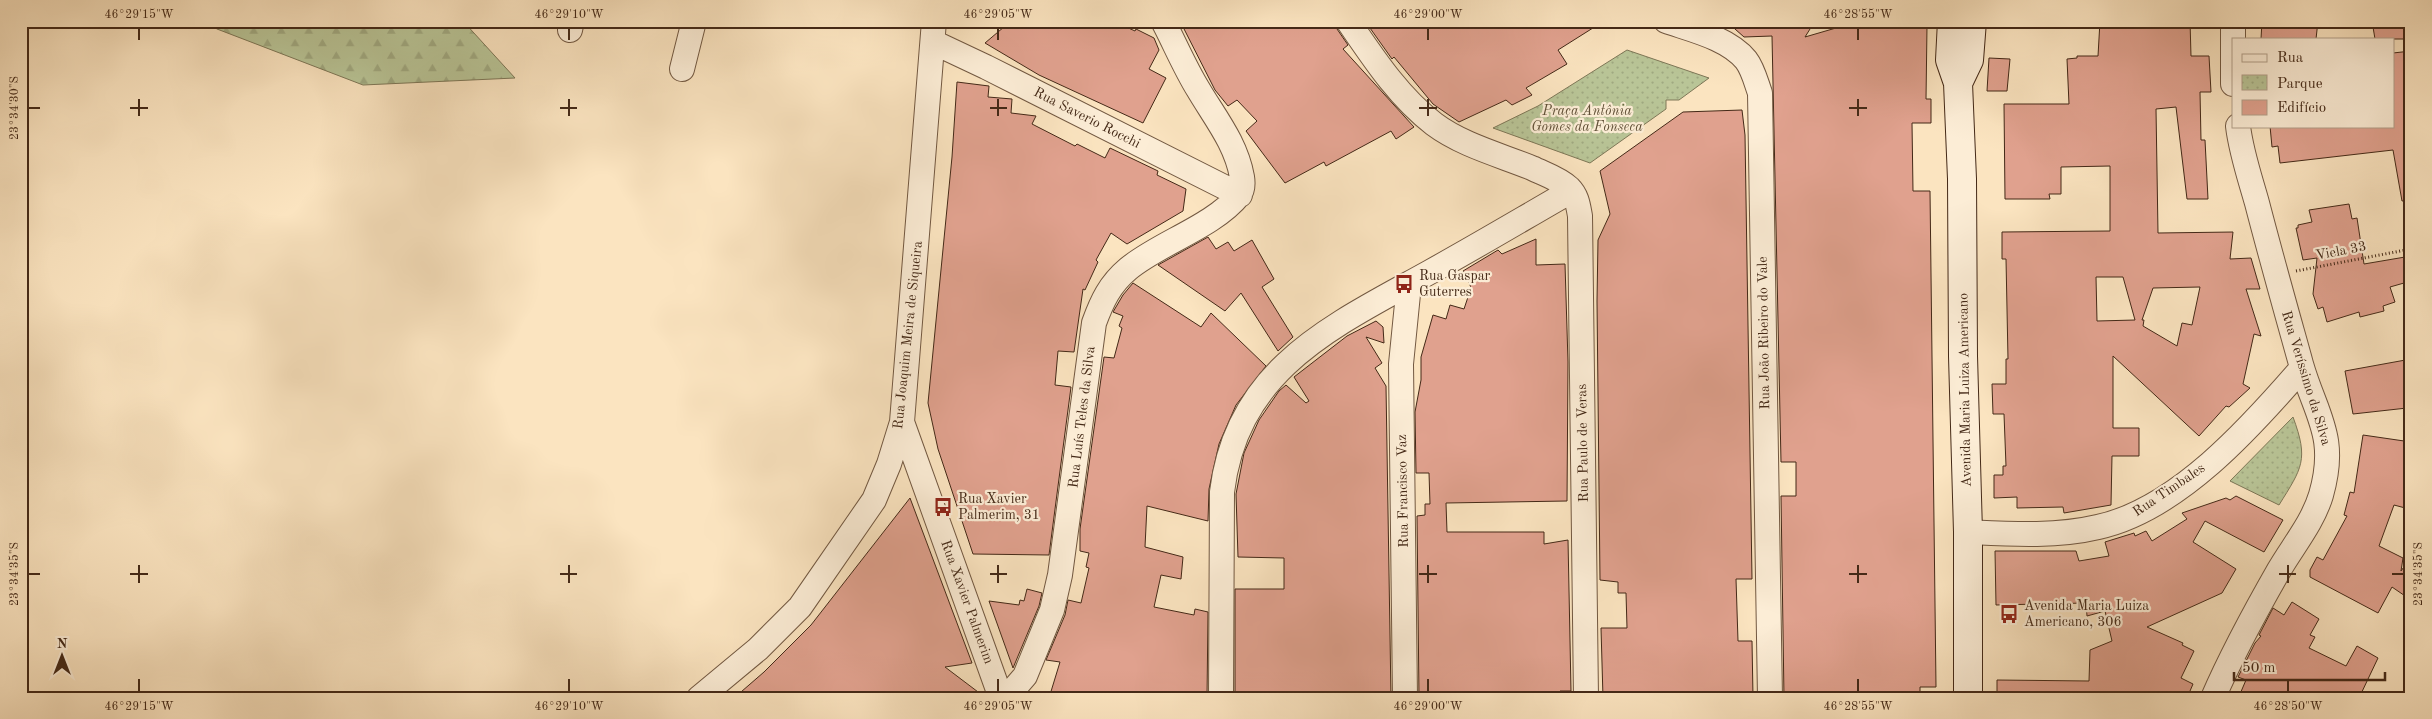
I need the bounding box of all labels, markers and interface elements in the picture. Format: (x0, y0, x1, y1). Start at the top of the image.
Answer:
text: 46°29'15"W (104, 8, 174, 21)
text: 46°29'05"W (963, 8, 1033, 21)
text: 46°28'55"W (1823, 8, 1893, 21)
text: 46°29'10"W (534, 9, 604, 21)
text: 46°29'00"W (1393, 9, 1463, 21)
legend (2232, 38, 2394, 128)
text: Rua (2277, 51, 2304, 66)
text: 23°34'30"S (9, 76, 21, 140)
text: Parque (2277, 77, 2323, 92)
street label: Rua Saverio Rocchi (1031, 85, 1143, 151)
text: Edifício (2277, 101, 2326, 116)
park label: Praça Antônia Gomes da Fonseca (1531, 104, 1643, 134)
street label: Viela 33 (2314, 239, 2368, 263)
street label: Rua Joaquim Meira de Siqueira (891, 240, 925, 430)
street label: Rua João Ribeiro do Vale (1756, 256, 1772, 410)
place label: Rua Gaspar Guterres (1419, 269, 1491, 299)
bus stop icon: Rua Gaspar Guterres (1393, 273, 1415, 295)
street label: Avenida Maria Luiza Americano (1956, 293, 1974, 487)
street label: Rua Veríssimo da Silva (2279, 309, 2333, 447)
street label: Rua Luís Teles da Silva (1066, 345, 1098, 489)
street label: Rua Paulo de Veras (1575, 384, 1591, 502)
street label: Rua Francisco Vaz (1395, 434, 1411, 548)
street label: Rua Timbales (2130, 461, 2208, 519)
place label: Rua Xavier Palmerim, 31 (958, 492, 1040, 522)
bus stop icon: Rua Xavier Palmerim, 31 (932, 496, 954, 518)
street label: Rua Xavier Palmerim (938, 538, 996, 666)
text: 23°34'35"S (8, 542, 21, 606)
text: 23°34'35"S (2412, 542, 2425, 606)
place label: Avenida Maria Luiza Americano, 306 (2024, 599, 2149, 629)
bus stop icon: Avenida Maria Luiza Americano, 306 (1998, 603, 2020, 625)
north arrow (38, 632, 88, 682)
text: N (57, 637, 68, 651)
scale bar (2234, 649, 2386, 681)
text: 50 m (2242, 661, 2276, 676)
text: 46°29'15"W (104, 700, 174, 713)
text: 46°29'05"W (963, 700, 1033, 713)
text: 46°28'55"W (1823, 700, 1893, 713)
text: 46°28'50"W (2253, 700, 2323, 713)
text: 46°29'10"W (534, 701, 604, 713)
text: 46°29'00"W (1393, 701, 1463, 713)

